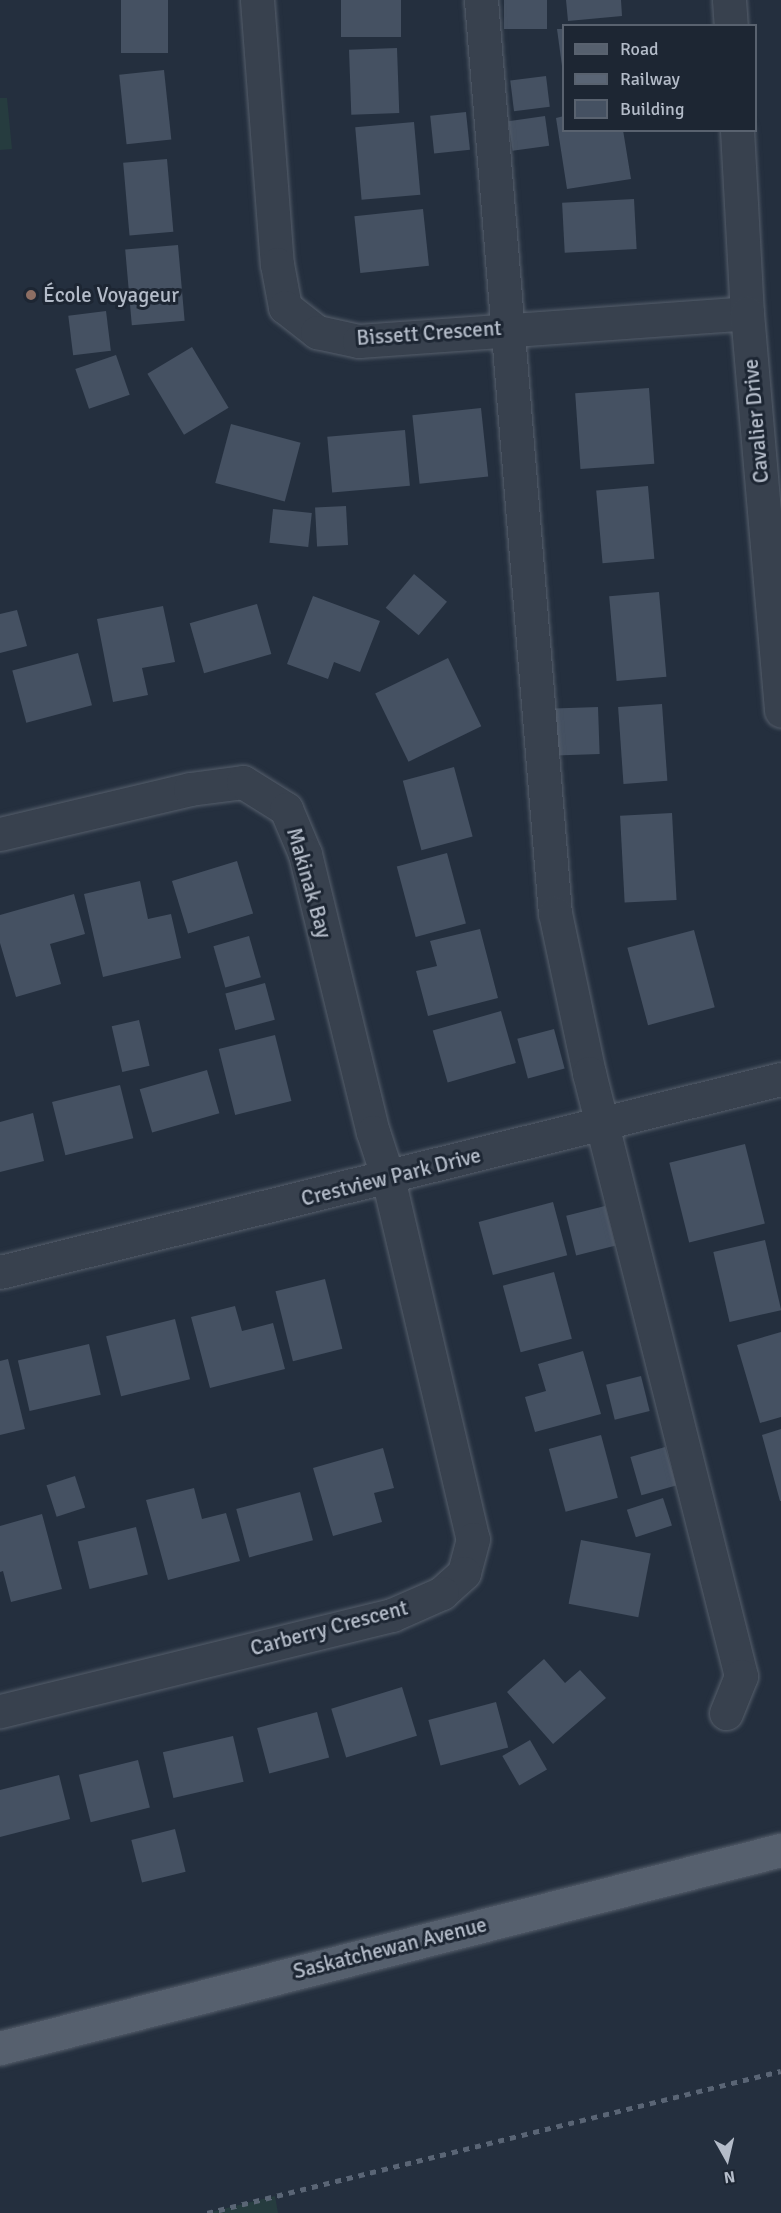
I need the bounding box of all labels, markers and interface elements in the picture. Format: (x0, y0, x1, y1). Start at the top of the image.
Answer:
legend (562, 24, 757, 132)
text: Road (620, 38, 659, 60)
text: Railway (620, 68, 680, 90)
text: Building (620, 98, 684, 120)
place label: École Voyageur (43, 282, 179, 308)
marker: École Voyageur (24, 288, 38, 302)
street label: Bissett Crescent (356, 315, 502, 351)
street label: Cavalier Drive (738, 358, 774, 484)
street label: Makinak Bay (281, 825, 337, 941)
street label: Crestview Park Drive (299, 1142, 483, 1212)
street label: Carberry Crescent (248, 1595, 410, 1661)
street label: Saskatchewan Avenue (291, 1912, 489, 1984)
north arrow (697, 2129, 757, 2189)
text: N (723, 2166, 736, 2188)

